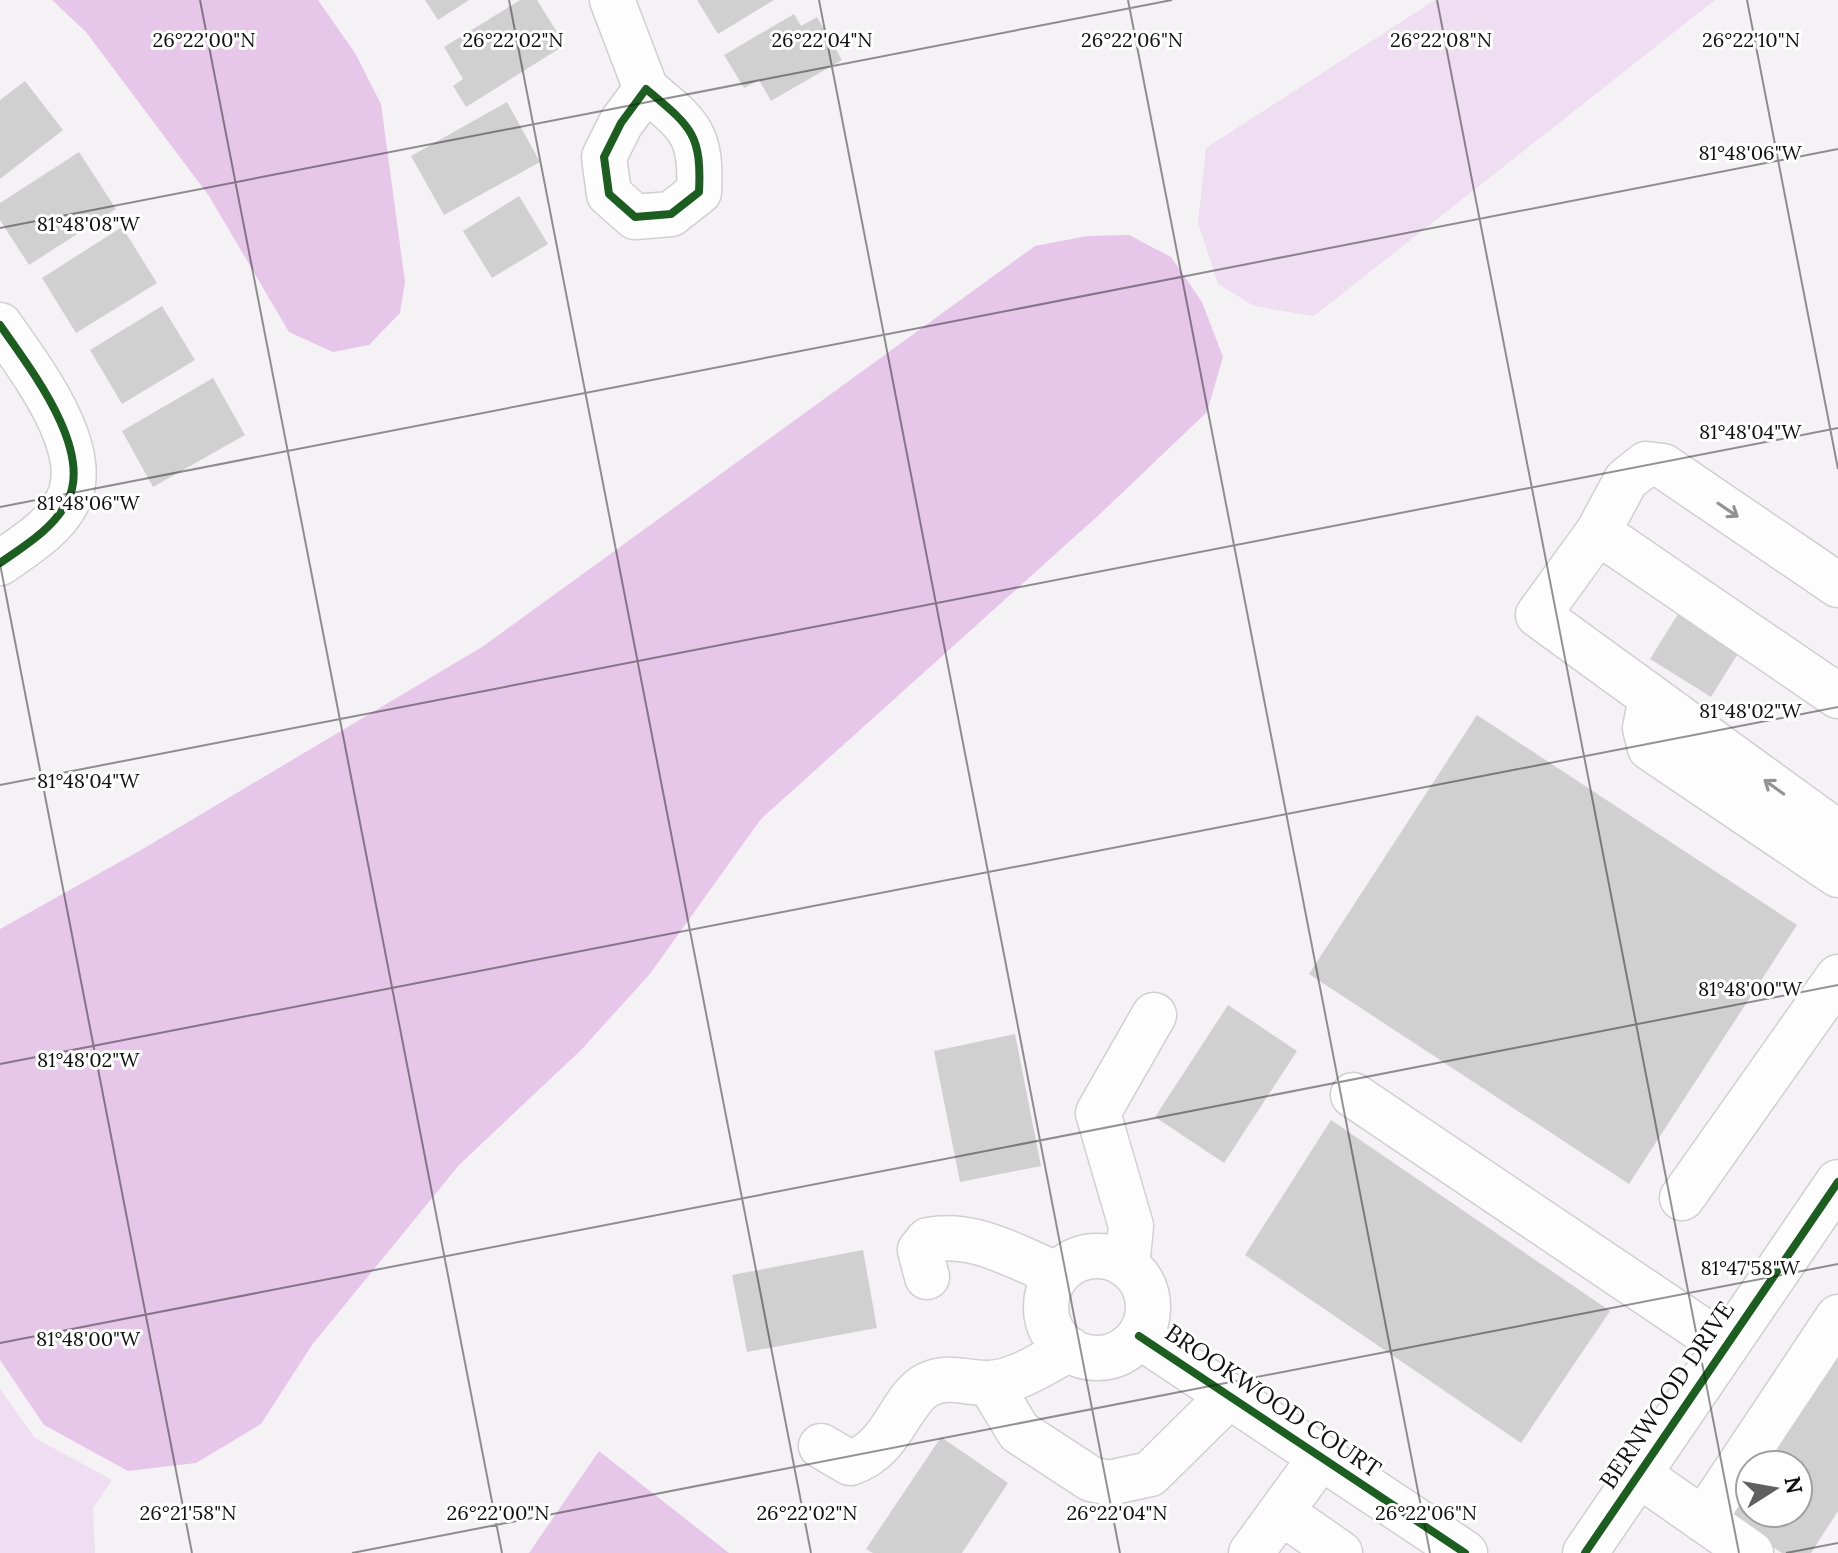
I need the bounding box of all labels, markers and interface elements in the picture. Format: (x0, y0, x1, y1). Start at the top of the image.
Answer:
text: 26°22'00"N (152, 27, 256, 52)
text: 26°22'02"N (462, 27, 564, 52)
text: 26°22'04"N (771, 27, 873, 52)
text: 26°22'06"N (1081, 27, 1183, 52)
text: 26°22'08"N (1390, 27, 1492, 52)
text: 26°22'10"N (1702, 27, 1800, 52)
text: 81°48'06"W (1698, 140, 1803, 165)
text: 81°48'08"W (37, 211, 140, 236)
text: 81°48'04"W (1699, 419, 1802, 444)
text: 81°48'06"W (36, 490, 141, 515)
one-way arrow (1716, 502, 1738, 518)
text: 81°48'02"W (1699, 698, 1802, 723)
text: 81°48'04"W (37, 768, 140, 793)
one-way arrow (1764, 779, 1786, 796)
text: 81°48'00"W (1698, 976, 1803, 1001)
text: 81°48'02"W (37, 1047, 140, 1072)
text: 81°47'58"W (1700, 1255, 1801, 1280)
street label: BERNWOOD DRIVE (1592, 1295, 1741, 1495)
street label: BROOKWOOD COURT (1159, 1317, 1387, 1484)
text: 81°48'00"W (36, 1326, 141, 1351)
north arrow (1734, 1449, 1814, 1529)
text: N (1778, 1474, 1809, 1496)
text: 26°21'58"N (140, 1500, 236, 1525)
text: 26°22'00"N (446, 1500, 550, 1525)
text: 26°22'02"N (756, 1500, 858, 1525)
text: 26°22'04"N (1066, 1500, 1168, 1525)
text: 26°22'06"N (1375, 1500, 1477, 1525)

